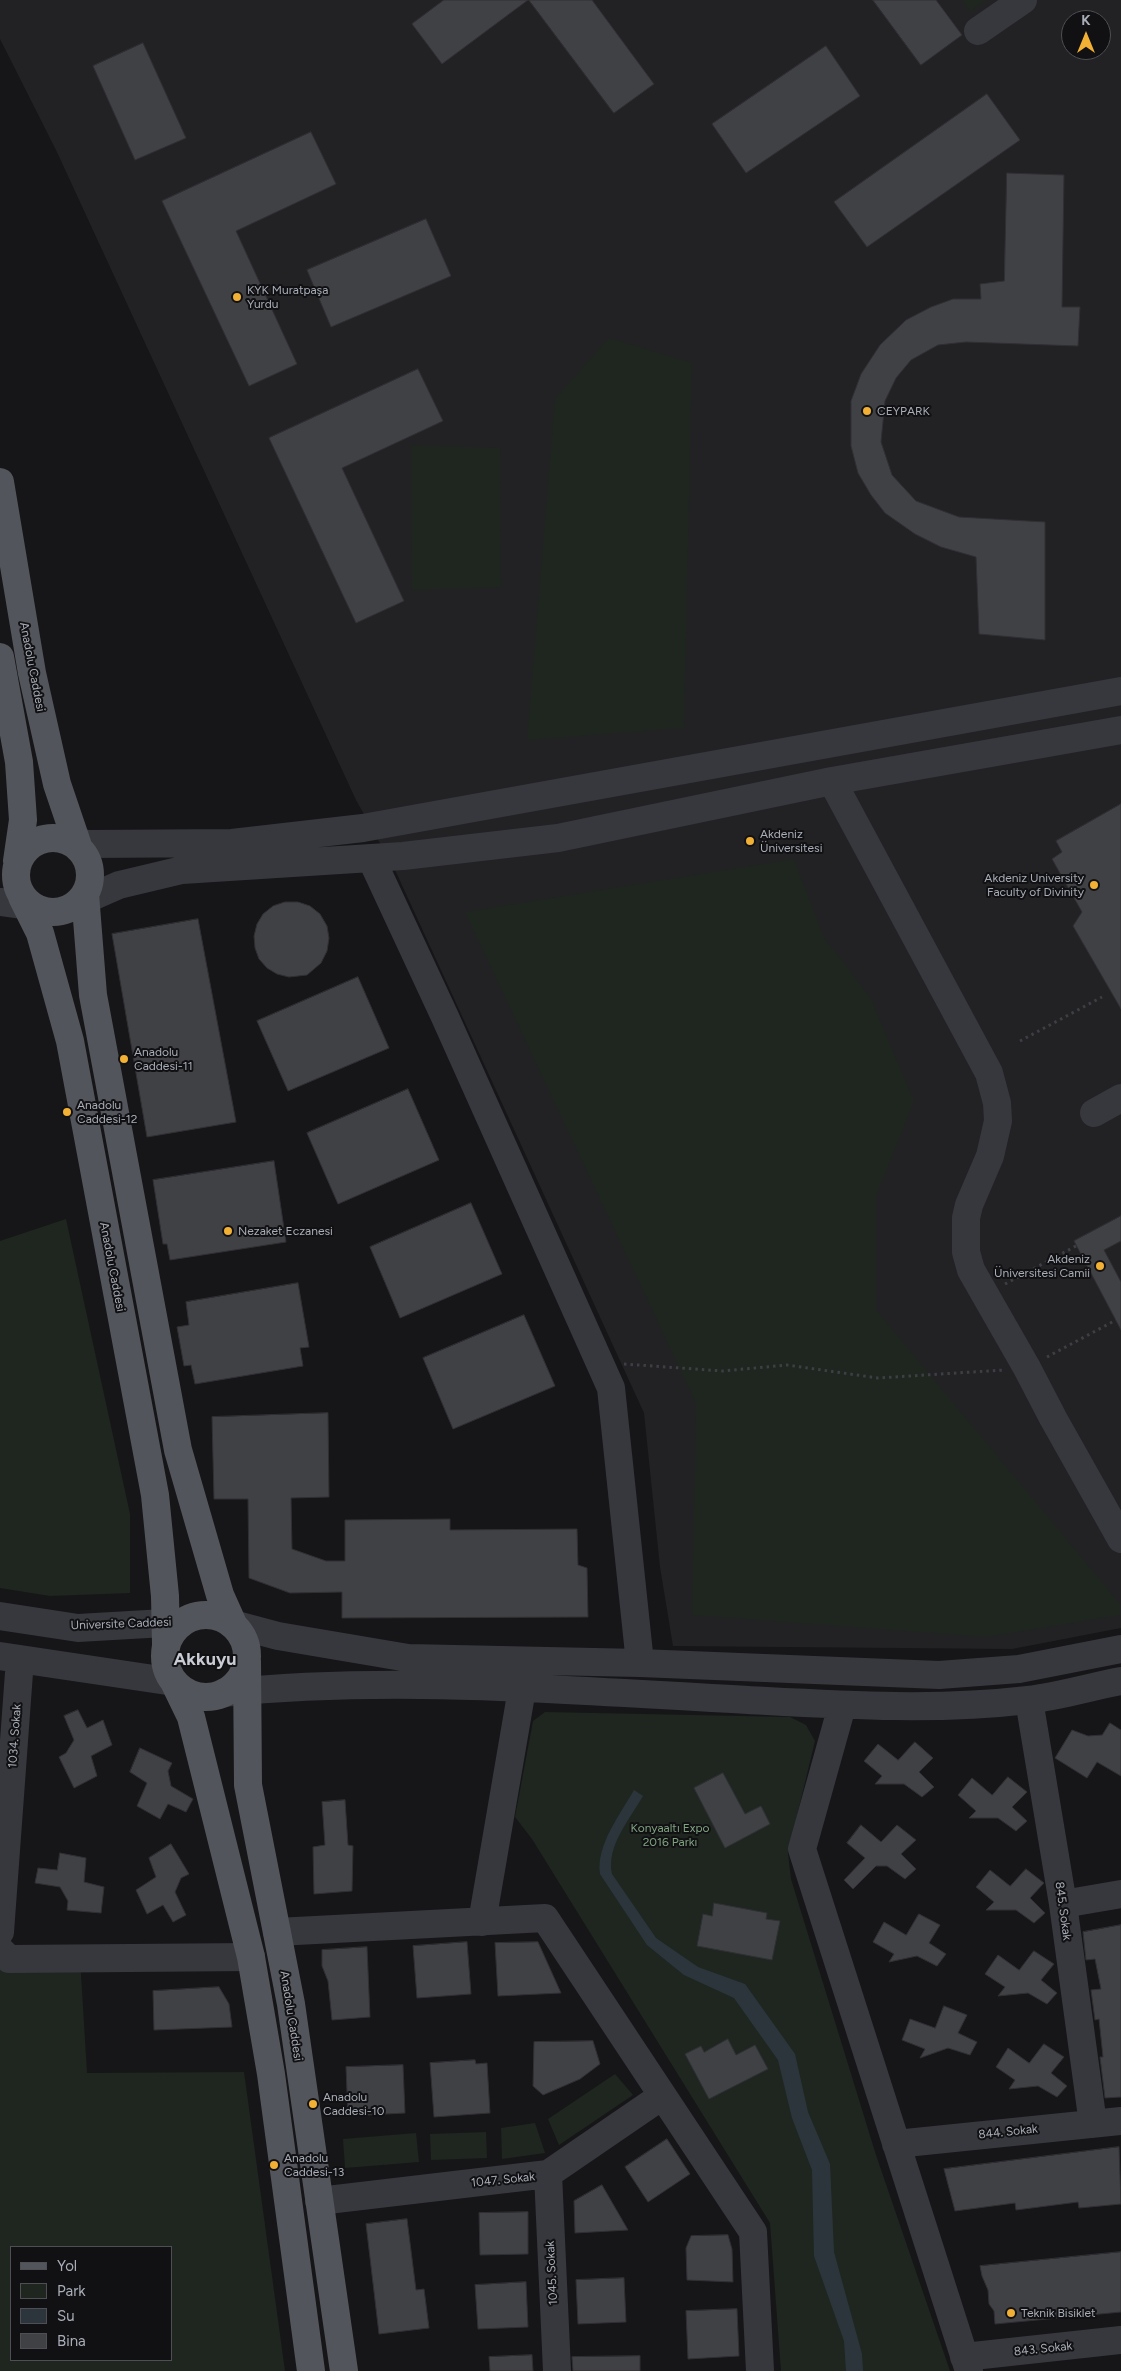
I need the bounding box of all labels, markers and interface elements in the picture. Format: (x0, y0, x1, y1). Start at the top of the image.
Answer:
north arrow (1061, 10, 1111, 60)
text: K (1081, 12, 1091, 29)
place label: KYK Muratpaşa Yurdu (247, 283, 328, 311)
marker: KYK Muratpaşa Yurdu (231, 291, 243, 303)
place label: CEYPARK (877, 404, 930, 418)
marker: CEYPARK (861, 405, 873, 417)
street label: Anadolu Caddesi (16, 621, 48, 713)
place label: Akdeniz Üniversitesi (760, 827, 822, 855)
marker: Akdeniz Üniversitesi (744, 835, 756, 847)
place label: Akdeniz University Faculty of Divinity (984, 871, 1084, 899)
marker: Akdeniz University Faculty of Divinity (1088, 879, 1100, 891)
place label: Anadolu Caddesi-11 (134, 1045, 193, 1073)
marker: Anadolu Caddesi-11 (118, 1053, 130, 1065)
place label: Anadolu Caddesi-12 (77, 1098, 137, 1126)
marker: Anadolu Caddesi-12 (61, 1106, 73, 1118)
street label: Anadolu Caddesi (96, 1221, 128, 1313)
place label: Nezaket Eczanesi (238, 1224, 333, 1238)
marker: Nezaket Eczanesi (222, 1225, 234, 1237)
place label: Akdeniz Üniversitesi Camii (994, 1252, 1090, 1280)
marker: Akdeniz Üniversitesi Camii (1094, 1260, 1106, 1272)
street label: Universite Caddesi (70, 1615, 172, 1633)
district label: Akkuyu (173, 1649, 237, 1671)
street label: 1034. Sokak (6, 1704, 24, 1768)
park label: Konyaaltı Expo 2016 Parkı (631, 1821, 709, 1849)
street label: 845. Sokak (1052, 1881, 1074, 1941)
street label: Anadolu Caddesi (277, 1970, 305, 2062)
place label: Anadolu Caddesi-10 (323, 2090, 384, 2118)
marker: Anadolu Caddesi-10 (307, 2098, 319, 2110)
street label: 844. Sokak (978, 2122, 1038, 2142)
place label: Anadolu Caddesi-13 (284, 2151, 344, 2179)
marker: Anadolu Caddesi-13 (268, 2159, 280, 2171)
street label: 1047. Sokak (470, 2169, 536, 2191)
street label: 1045. Sokak (543, 2240, 561, 2306)
legend (10, 2246, 172, 2361)
text: Yol (57, 2257, 77, 2275)
text: Park (57, 2282, 86, 2300)
place label: Teknik Bisiklet (1021, 2306, 1096, 2320)
text: Su (57, 2307, 75, 2325)
marker: Teknik Bisiklet (1005, 2307, 1017, 2319)
text: Bina (57, 2332, 86, 2350)
street label: 843. Sokak (1013, 2339, 1073, 2359)

